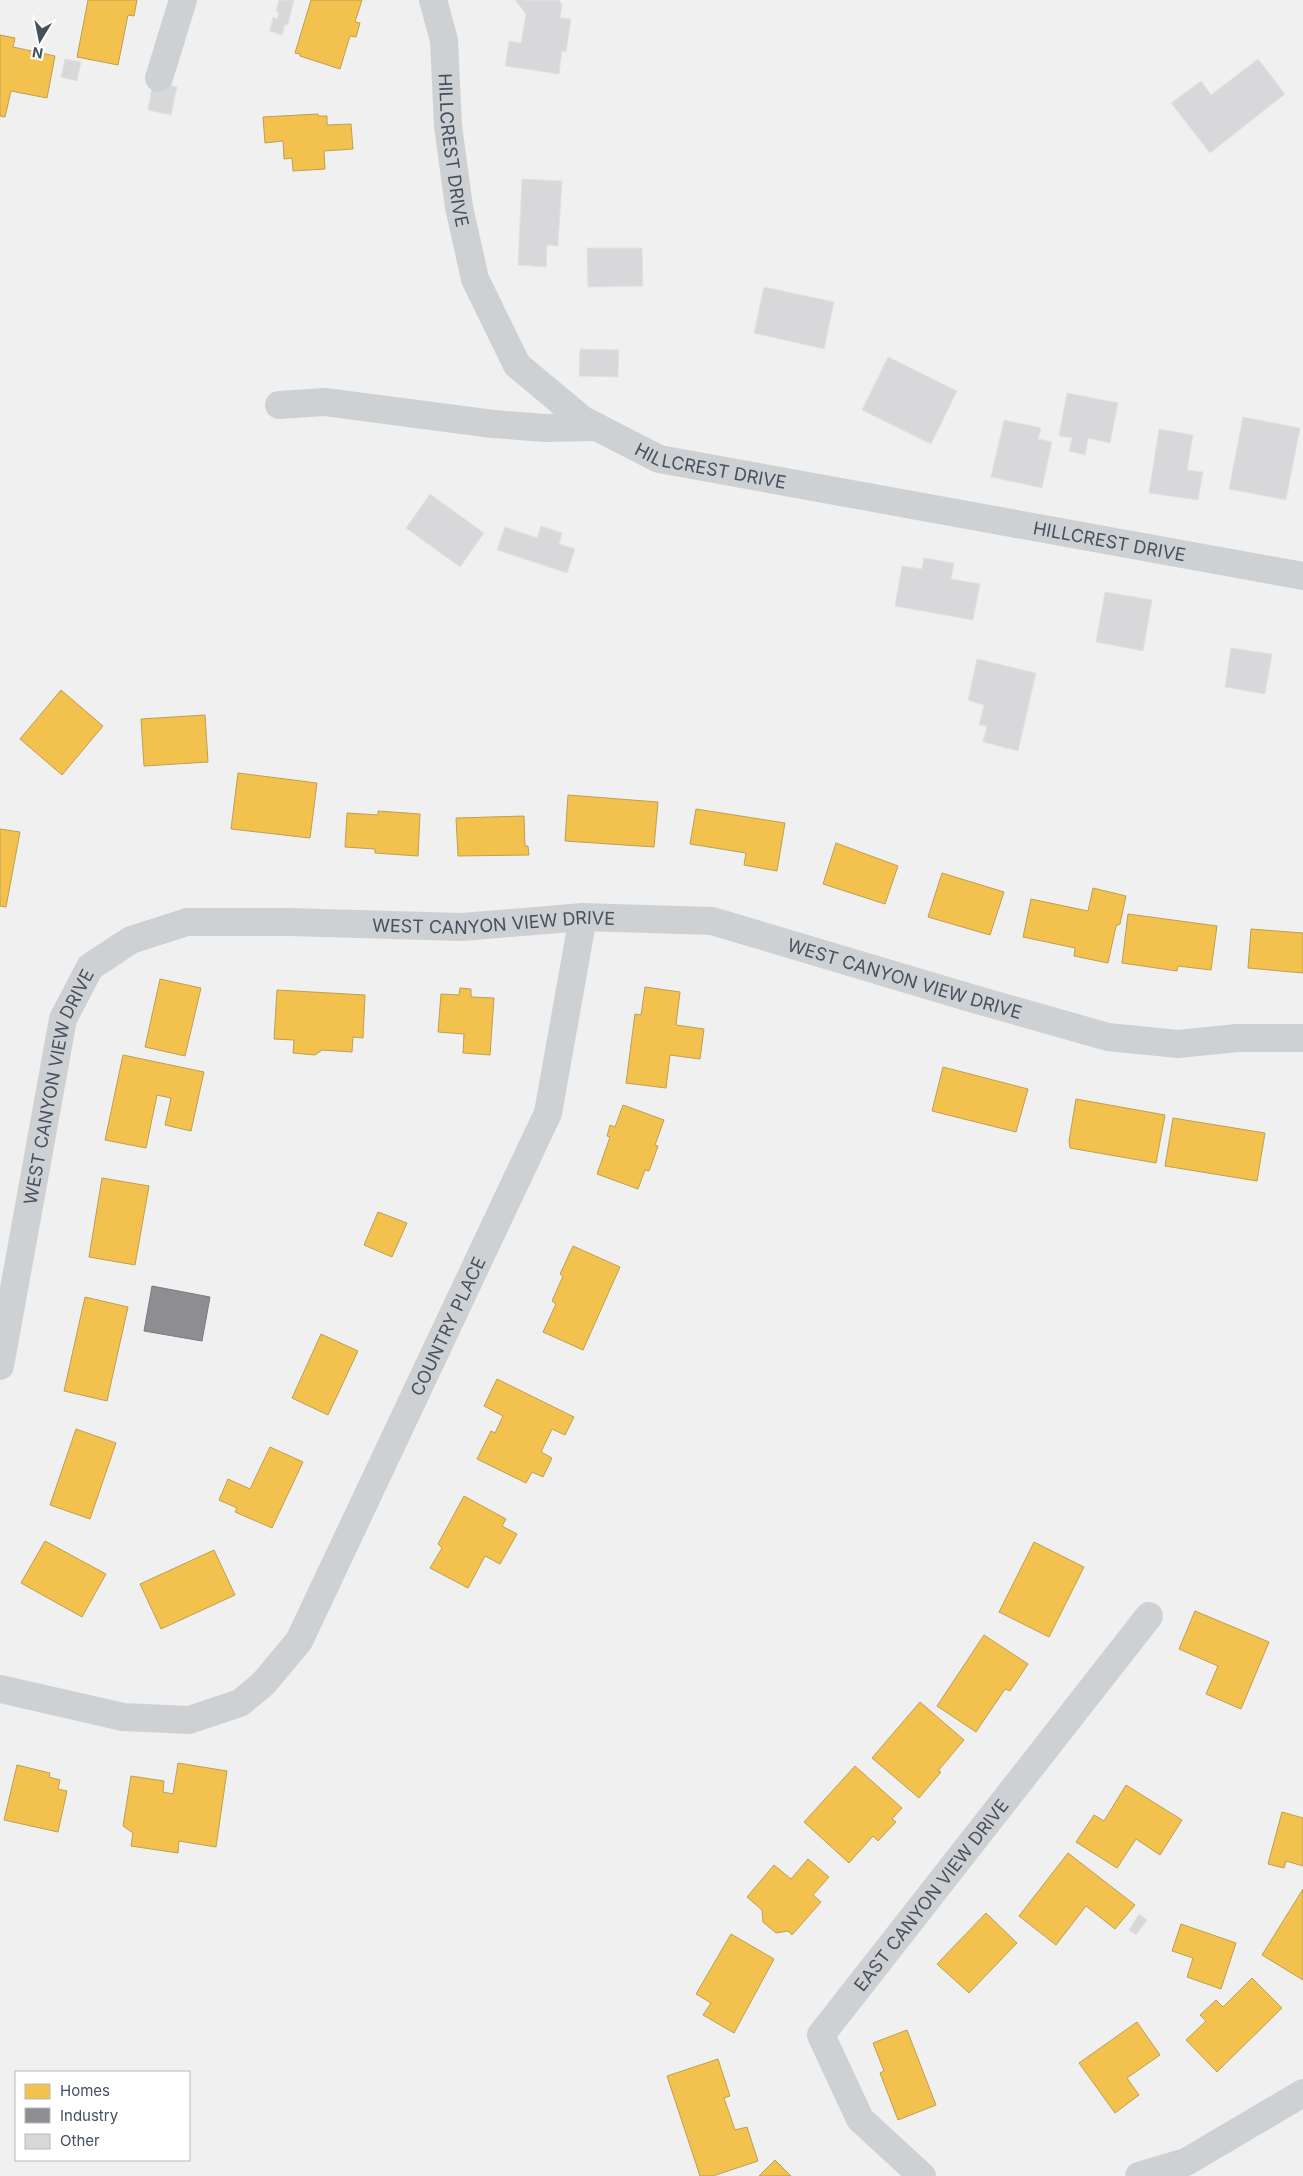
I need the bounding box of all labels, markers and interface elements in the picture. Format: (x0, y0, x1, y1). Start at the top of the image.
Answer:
north arrow (15, 15, 65, 65)
text: N (31, 44, 44, 63)
street label: HILLCREST DRIVE (435, 73, 474, 229)
street label: HILLCREST DRIVE (632, 438, 788, 492)
street label: HILLCREST DRIVE (1032, 517, 1187, 565)
street label: WEST CANYON VIEW DRIVE (372, 906, 615, 938)
street label: WEST CANYON VIEW DRIVE (785, 934, 1025, 1023)
street label: WEST CANYON VIEW DRIVE (19, 965, 98, 1206)
street label: COUNTRY PLACE (406, 1253, 489, 1399)
street label: EAST CANYON VIEW DRIVE (849, 1795, 1012, 1995)
legend (15, 2071, 190, 2161)
text: Homes (60, 2081, 110, 2100)
text: Industry (60, 2106, 119, 2125)
text: Other (60, 2131, 100, 2150)

